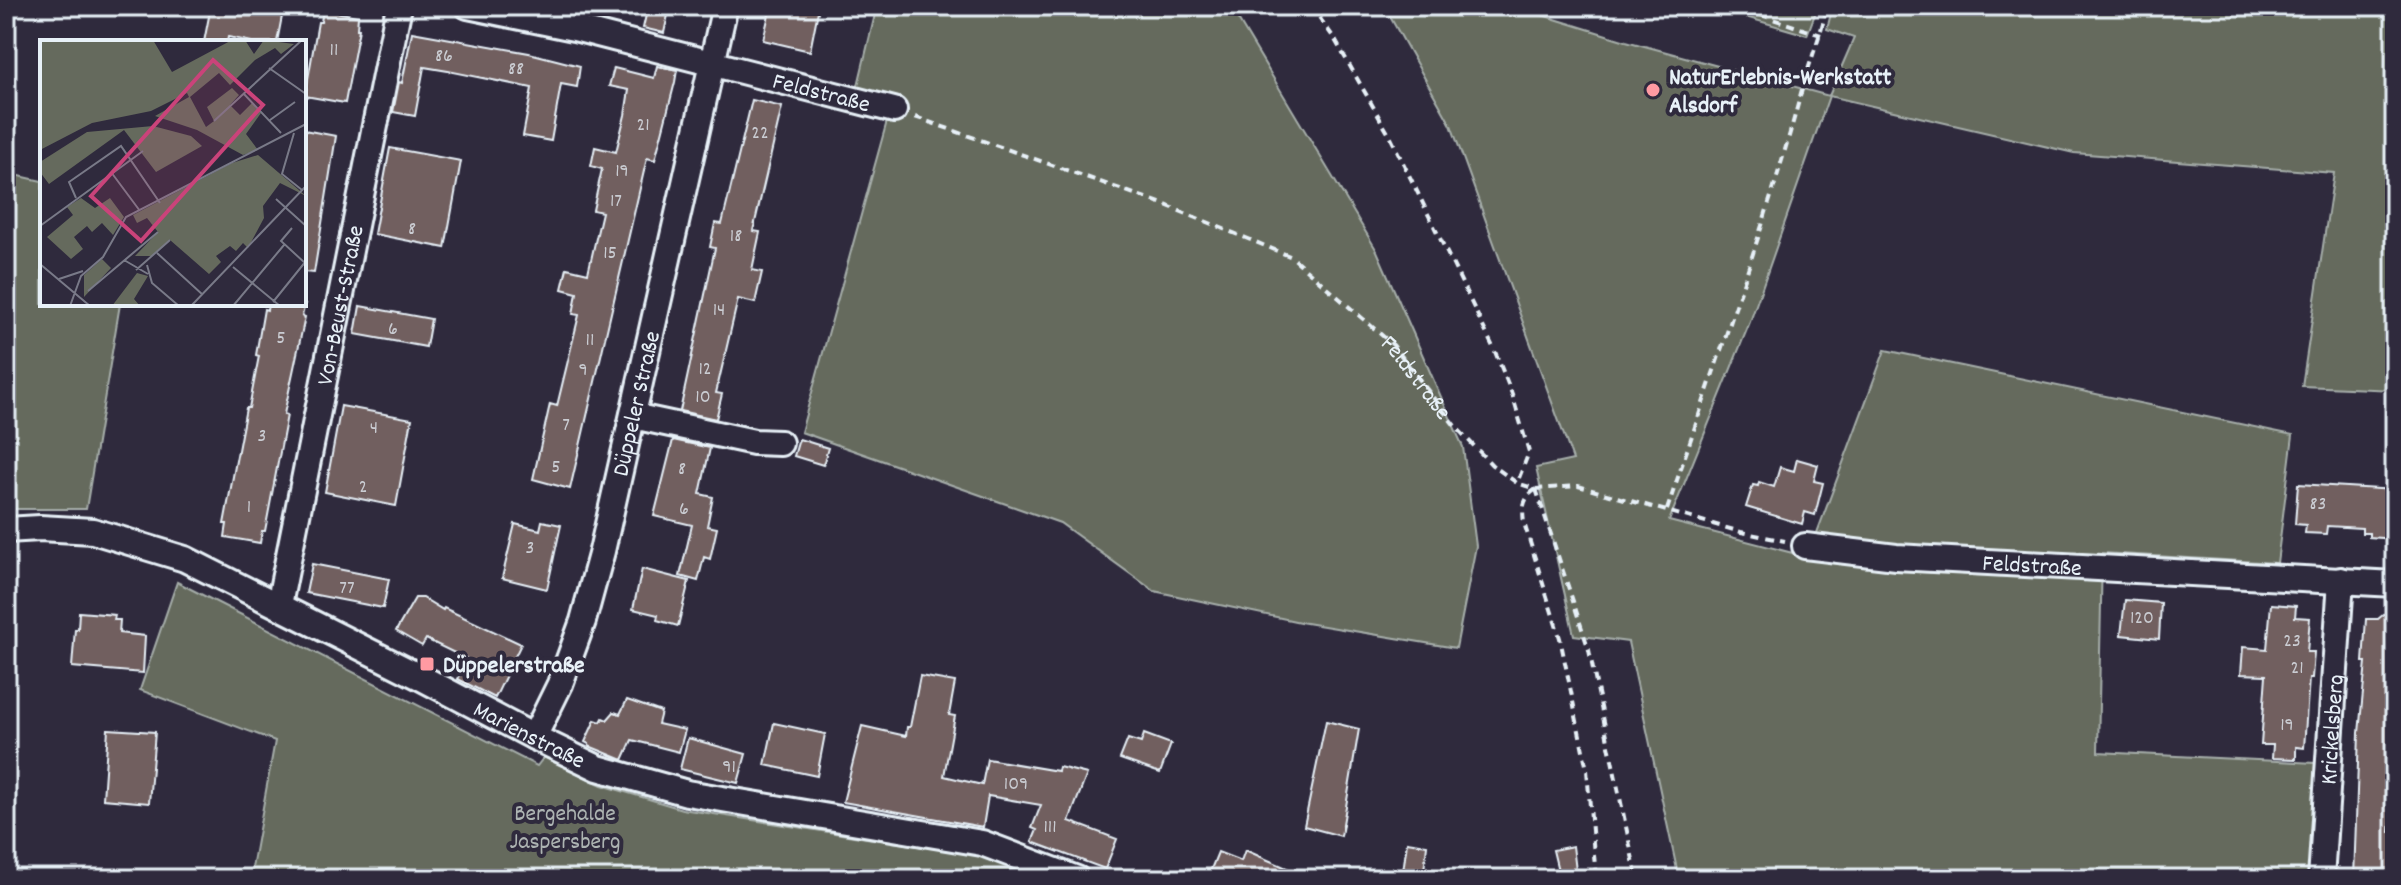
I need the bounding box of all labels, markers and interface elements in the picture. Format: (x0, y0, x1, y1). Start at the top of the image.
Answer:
house number: 11 (330, 37, 338, 65)
inset map (40, 40, 306, 306)
house number: 86 (435, 43, 453, 71)
house number: 88 (508, 56, 524, 84)
place label: NaturErlebnis-Werkstatt Alsdorf (1669, 62, 1892, 124)
street label: Feldstraße (769, 66, 873, 123)
marker: NaturErlebnis-Werkstatt Alsdorf (1644, 81, 1662, 99)
house number: 21 (636, 112, 650, 140)
house number: 22 (751, 120, 769, 148)
house number: 19 (615, 158, 629, 186)
house number: 17 (610, 188, 622, 216)
house number: 8 (408, 216, 416, 244)
street label: Von-Beust-Straße (309, 222, 375, 389)
house number: 18 (730, 223, 742, 251)
house number: 15 (603, 240, 617, 268)
house number: 14 (713, 297, 725, 325)
house number: 6 (388, 316, 398, 344)
house number: 5 (276, 325, 286, 353)
house number: 11 (586, 327, 594, 355)
street label: Düppeler Straße (605, 328, 671, 480)
street label: Feldstraße (1372, 328, 1458, 428)
house number: 12 (698, 356, 712, 384)
house number: 9 (578, 357, 588, 385)
house number: 10 (695, 384, 711, 412)
house number: 7 (562, 412, 570, 440)
house number: 4 (370, 415, 378, 443)
house number: 3 (258, 423, 266, 451)
house number: 5 (551, 454, 561, 482)
house number: 8 (678, 456, 686, 484)
house number: 2 (359, 474, 367, 502)
house number: 83 (2310, 491, 2326, 519)
house number: 1 (247, 494, 251, 522)
house number: 6 (679, 496, 689, 524)
house number: 3 (526, 535, 534, 563)
street label: Feldstraße (1981, 548, 2083, 587)
house number: 77 (339, 575, 355, 603)
house number: 120 (2130, 605, 2154, 633)
house number: 23 (2283, 628, 2301, 656)
place label: Düppelerstraße (443, 650, 585, 684)
marker: Düppelerstraße (418, 655, 436, 673)
house number: 21 (2290, 655, 2304, 683)
street label: Krickelsberg (2313, 673, 2355, 786)
street label: Marienstraße (466, 694, 590, 779)
house number: 19 (2280, 712, 2294, 740)
house number: 91 (722, 754, 736, 782)
house number: 109 (1004, 771, 1028, 799)
park label: Bergehalde Jaspersberg (509, 798, 621, 860)
house number: 111 (1043, 814, 1057, 842)

